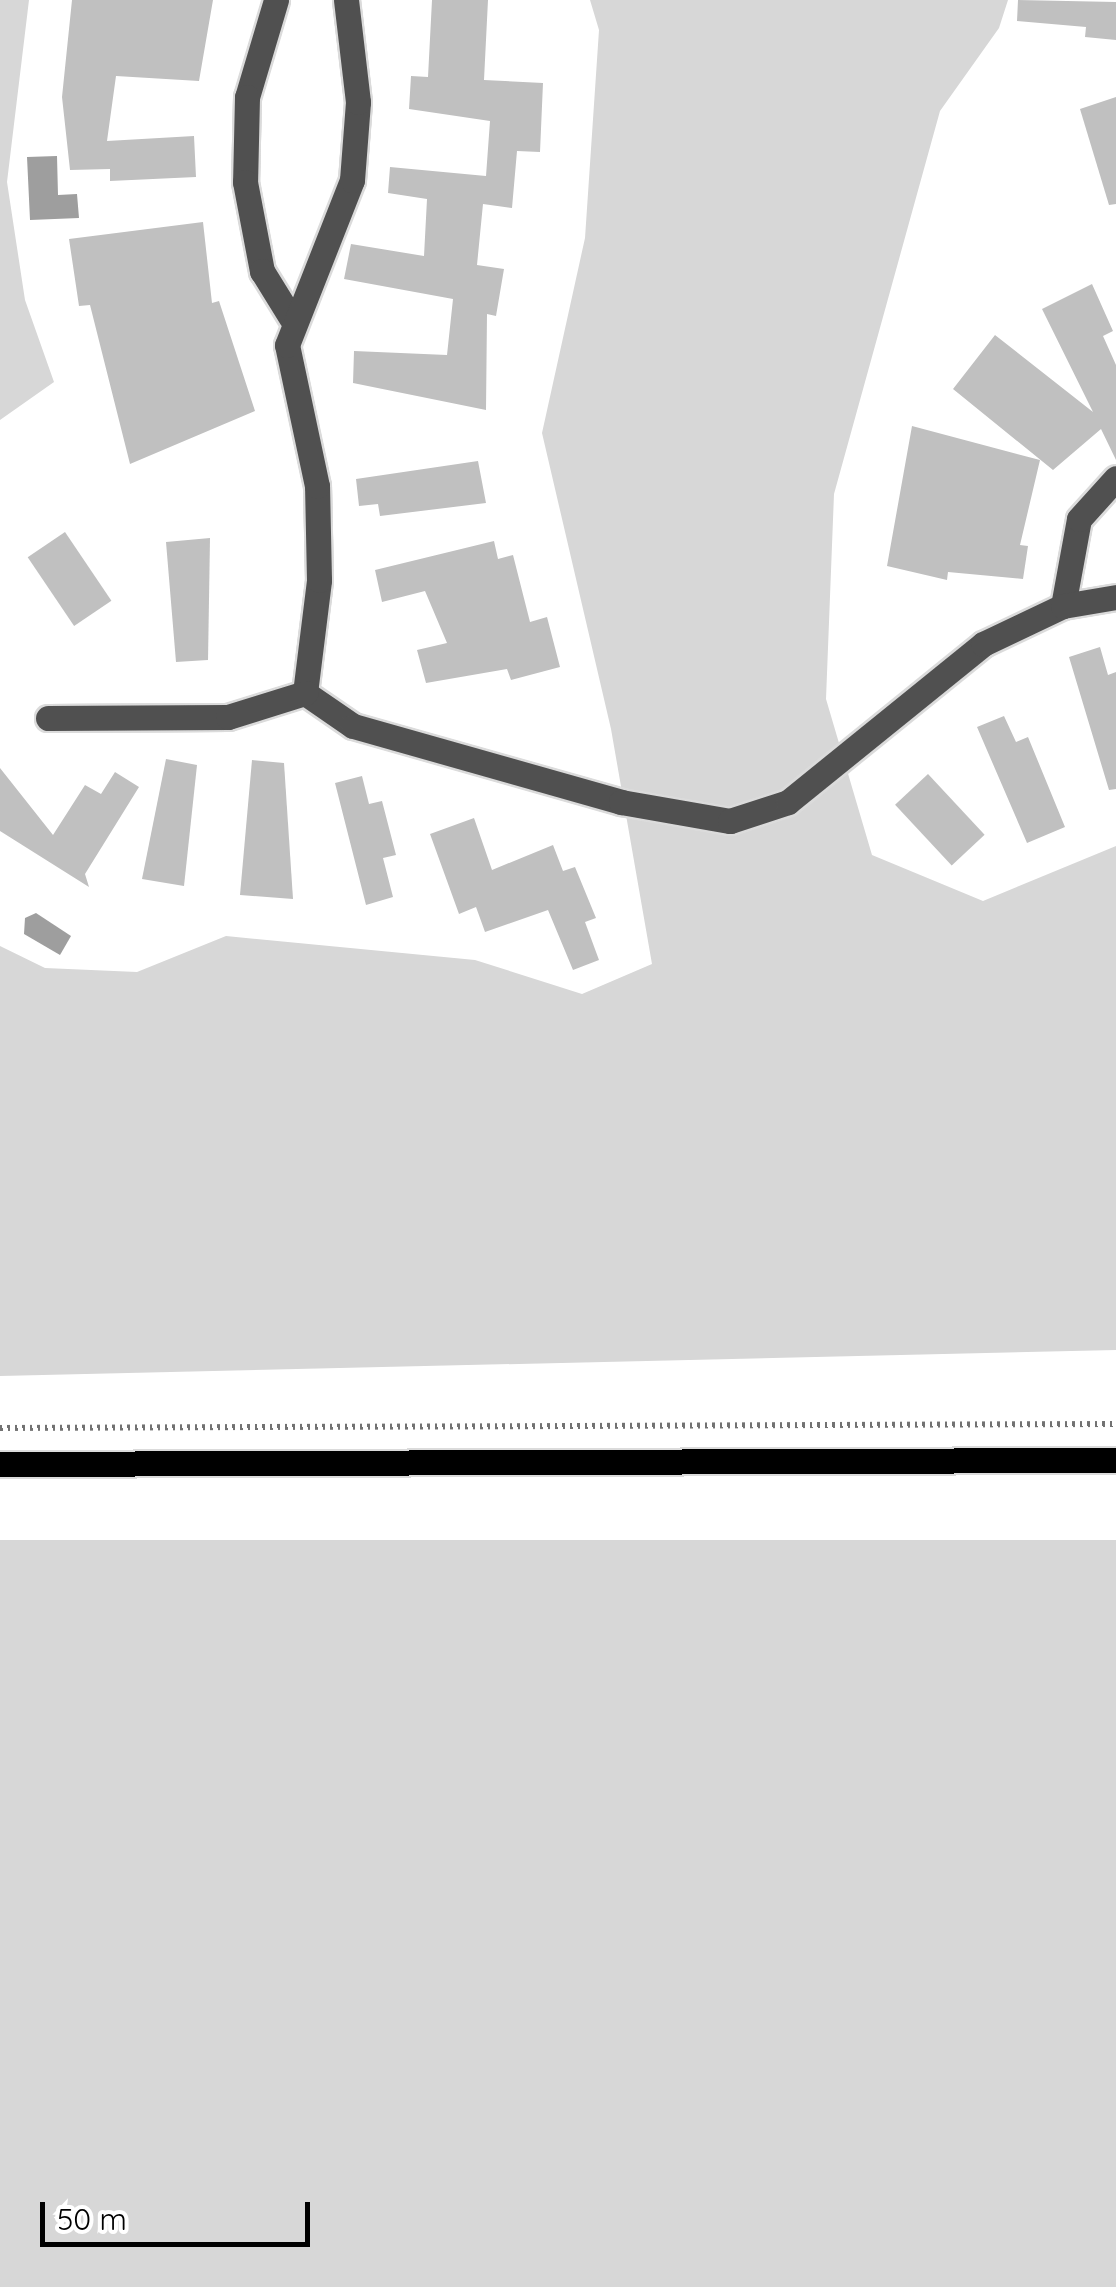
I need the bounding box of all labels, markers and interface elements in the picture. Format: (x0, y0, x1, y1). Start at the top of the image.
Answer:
scale bar (45, 2182, 315, 2244)
text: 50 m (57, 2200, 127, 2238)

